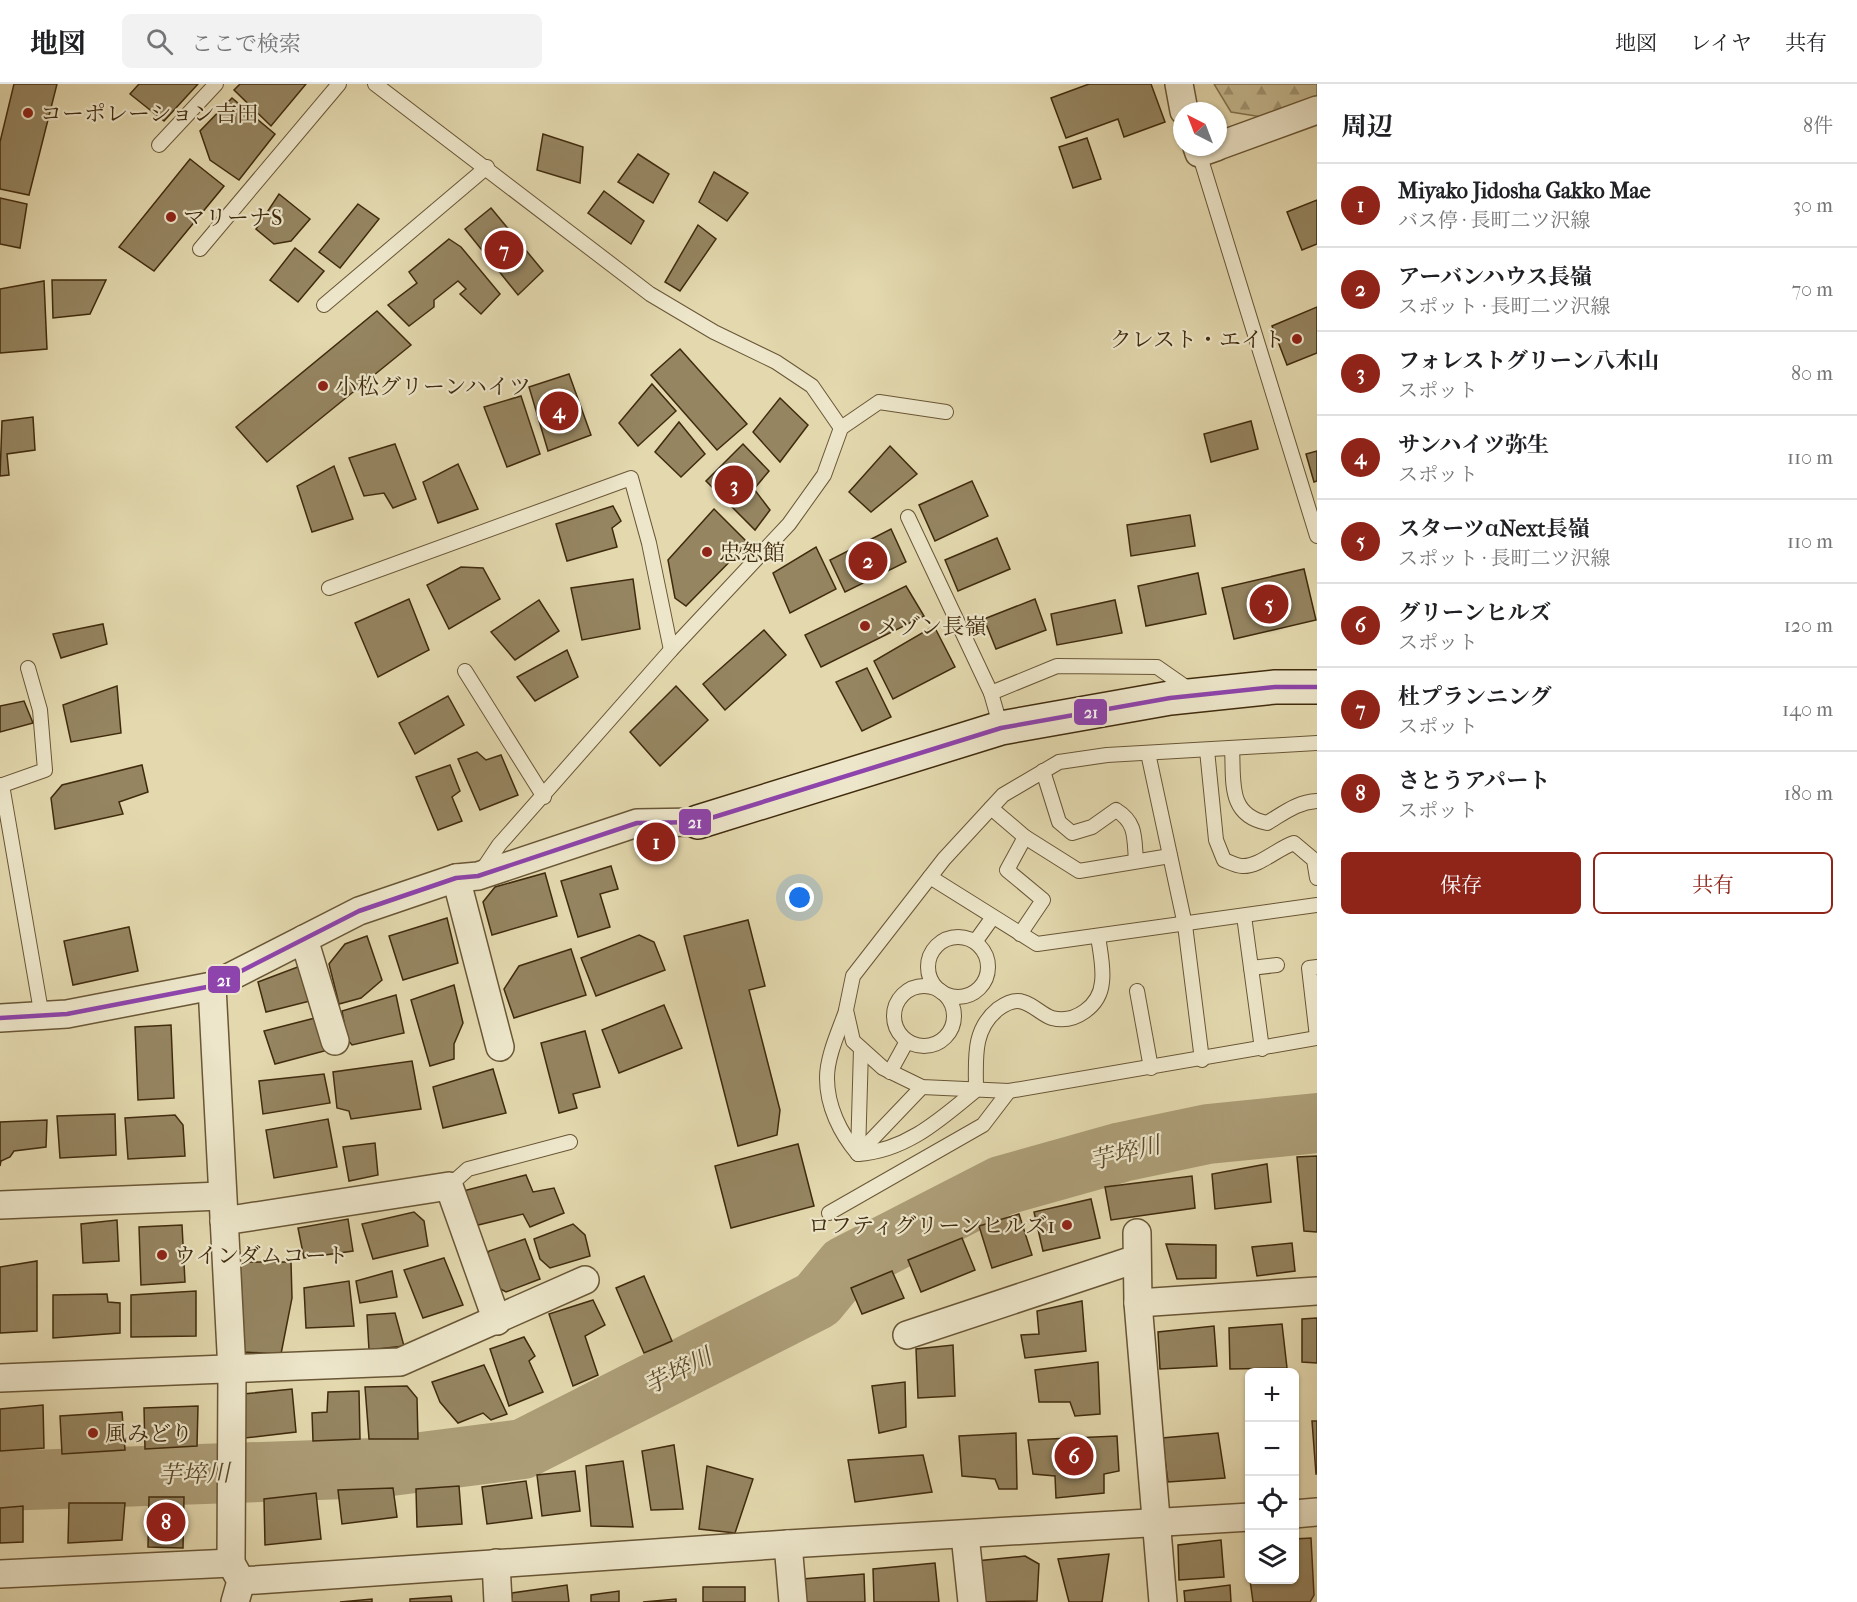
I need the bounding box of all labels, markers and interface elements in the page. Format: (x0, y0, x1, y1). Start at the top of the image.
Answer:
search box (122, 14, 542, 68)
icon: search (143, 25, 176, 58)
text: 地図 (30, 27, 86, 60)
text: ここで検索 (191, 31, 301, 57)
text: 地図 (1615, 31, 1657, 55)
text: レイヤ (1690, 31, 1752, 55)
text: 共有 (1785, 31, 1827, 55)
place label: コーポレーション吉田 (40, 101, 259, 127)
north arrow (1173, 102, 1227, 156)
marker: コーポレーション吉田 (21, 106, 35, 120)
text: 周辺 (1341, 111, 1393, 142)
text: 8件 (1803, 114, 1833, 137)
text: Miyako Jidosha Gakko Mae (1398, 178, 1651, 204)
text: 1 (1357, 194, 1364, 217)
text: 30 m (1793, 194, 1833, 217)
place label: マリーナS (183, 205, 282, 231)
text: バス停 · 長町二ツ沢線 (1398, 209, 1591, 232)
marker: マリーナS (164, 210, 178, 224)
pin: 7 (484, 228, 524, 272)
text: アーバンハウス長嶺 (1398, 264, 1592, 290)
text: 2 (1355, 278, 1366, 301)
text: 70 m (1791, 278, 1833, 301)
text: スポット · 長町二ツ沢線 (1398, 295, 1611, 318)
place label: クレスト・エイト (1110, 327, 1285, 353)
marker: クレスト・エイト (1290, 332, 1304, 346)
text: フォレストグリーン八木山 (1398, 348, 1659, 374)
text: 3 (1356, 362, 1365, 385)
text: 80 m (1791, 362, 1833, 385)
place label: 小松グリーンハイツ (335, 374, 531, 400)
marker: 小松グリーンハイツ (316, 379, 330, 393)
text: スポット (1398, 379, 1478, 402)
pin: 4 (540, 388, 578, 434)
text: サンハイツ弥生 (1398, 432, 1549, 458)
text: 4 (1355, 446, 1366, 469)
text: 110 m (1787, 446, 1833, 469)
pin: 3 (714, 462, 754, 508)
text: スポット (1398, 463, 1478, 486)
text: スターツαNext長嶺 (1398, 516, 1590, 542)
text: 5 (1356, 530, 1365, 553)
text: 110 m (1787, 530, 1833, 553)
pin: 2 (848, 538, 888, 584)
place label: 忠恕館 (719, 540, 785, 566)
marker: 忠恕館 (700, 545, 714, 559)
text: スポット · 長町二ツ沢線 (1398, 547, 1611, 570)
pin: 5 (1250, 582, 1288, 626)
text: グリーンヒルズ (1398, 600, 1551, 626)
place label: メゾン長嶺 (877, 614, 986, 640)
text: 6 (1355, 614, 1366, 637)
text: 120 m (1784, 614, 1833, 637)
marker: メゾン長嶺 (858, 619, 872, 633)
text: スポット (1398, 631, 1478, 654)
text: 杜プランニング (1398, 684, 1552, 710)
line badge: 21 (1073, 698, 1108, 726)
text: 7 (1356, 698, 1365, 721)
text: 140 m (1782, 698, 1833, 721)
text: 21 (1084, 703, 1098, 722)
text: スポット (1398, 715, 1478, 738)
text: さとうアパート (1398, 768, 1550, 794)
text: 8 (1355, 782, 1366, 805)
text: 180 m (1784, 782, 1833, 805)
text: スポット (1398, 799, 1478, 822)
line badge: 21 (678, 808, 712, 836)
text: 21 (688, 813, 702, 832)
pin: 1 (636, 820, 676, 864)
button: 保存 (1341, 852, 1581, 914)
button: 共有 (1593, 852, 1833, 914)
your location (785, 883, 814, 912)
line badge: 21 (207, 965, 241, 994)
text: 21 (217, 971, 231, 990)
water label: 芋埣川 (1087, 1130, 1166, 1175)
place label: ロフティグリーンヒルズ1 (808, 1213, 1055, 1239)
marker: ロフティグリーンヒルズ1 (1060, 1218, 1074, 1232)
place label: ウインダムコート (174, 1243, 348, 1269)
marker: ウインダムコート (155, 1248, 169, 1262)
water label: 芋埣川 (640, 1341, 719, 1400)
map controls (1245, 1368, 1299, 1584)
button: + (1245, 1368, 1299, 1422)
place label: 風みどり (105, 1421, 193, 1447)
button: − (1245, 1422, 1299, 1476)
marker: 風みどり (86, 1426, 100, 1440)
pin: 6 (1054, 1434, 1094, 1478)
water label: 芋埣川 (158, 1459, 233, 1489)
button: locate (1245, 1476, 1299, 1530)
pin: 8 (146, 1500, 186, 1544)
button: layers (1245, 1530, 1299, 1584)

